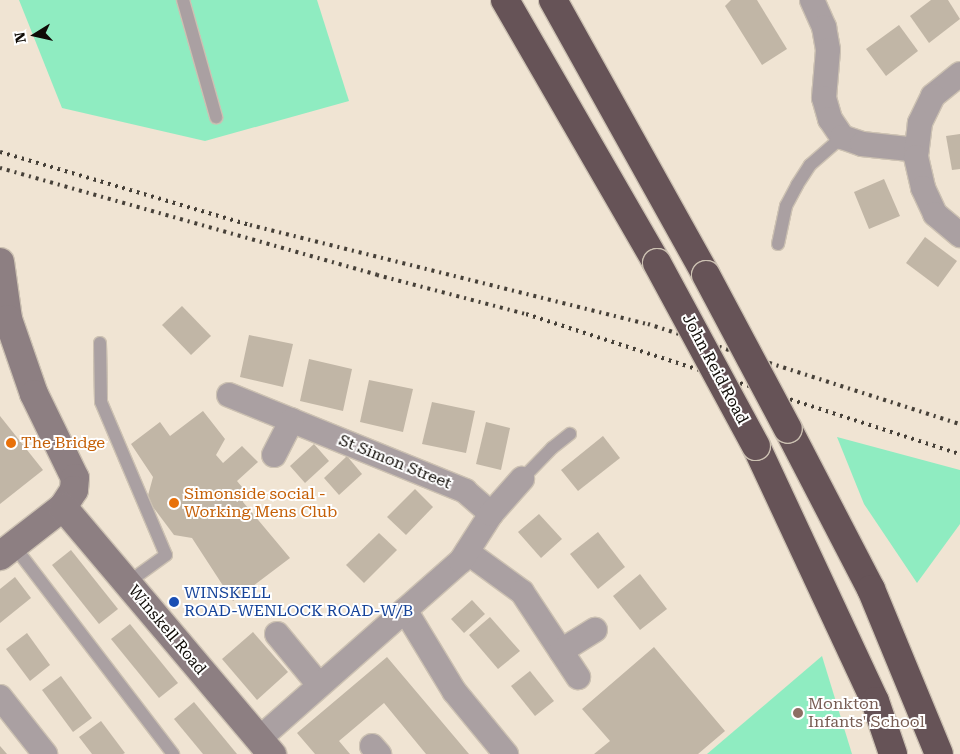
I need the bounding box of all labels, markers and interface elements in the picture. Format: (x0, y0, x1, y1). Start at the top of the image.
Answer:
north arrow (10, 10, 60, 60)
text: N (11, 31, 29, 44)
street label: John Reid Road (678, 311, 752, 427)
street label: St Simon Street (336, 431, 454, 493)
place label: The Bridge (21, 433, 105, 453)
marker: The Bridge (5, 437, 17, 449)
place label: Simonside social - Working Mens Club (184, 484, 337, 522)
marker: Simonside social - Working Mens Club (168, 497, 180, 509)
street label: Winskell Road (124, 581, 210, 679)
place label: WINSKELL ROAD-WENLOCK ROAD-W/B (184, 583, 413, 621)
marker: WINSKELL ROAD-WENLOCK ROAD-W/B (168, 596, 180, 608)
place label: Monkton Infants' School (808, 694, 925, 732)
marker: Monkton Infants' School (792, 707, 804, 719)

